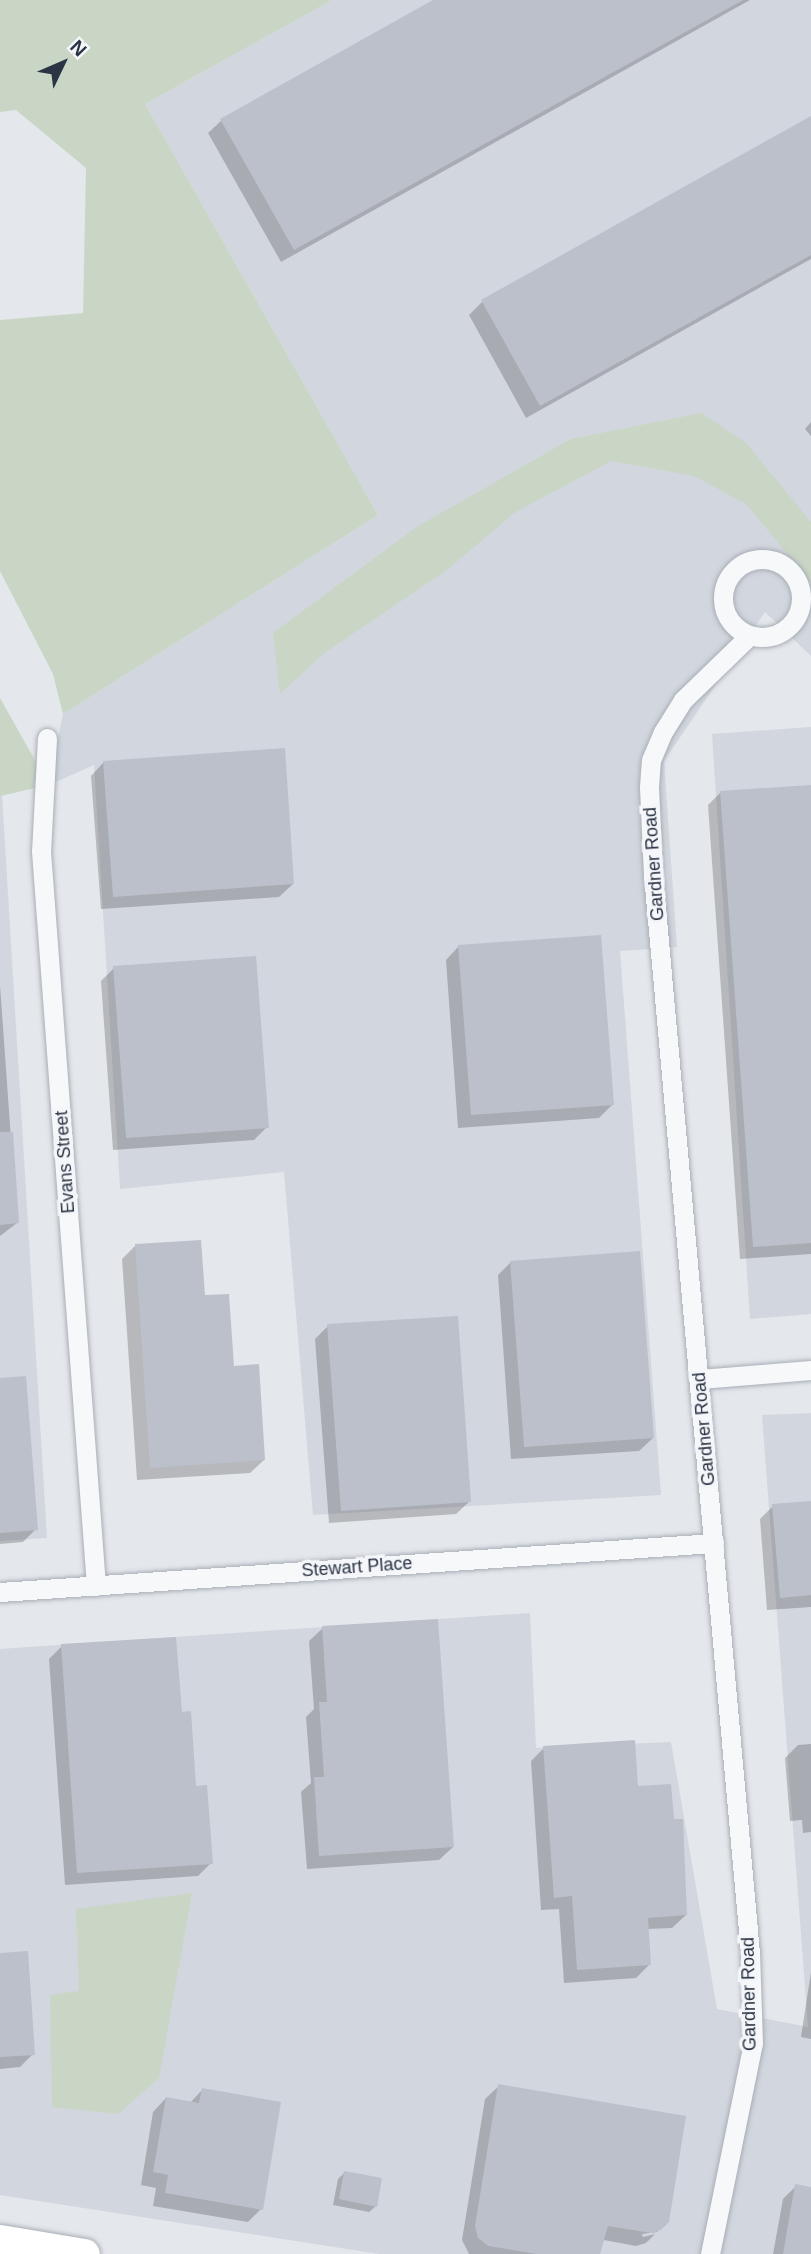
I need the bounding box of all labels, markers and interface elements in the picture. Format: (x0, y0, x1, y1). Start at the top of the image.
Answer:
north arrow (28, 28, 98, 98)
text: N (66, 36, 91, 60)
street label: Gardner Road (639, 806, 669, 922)
street label: Evans Street (51, 1110, 79, 1214)
street label: Gardner Road (688, 1371, 720, 1487)
street label: Stewart Place (301, 1552, 413, 1582)
street label: Gardner Road (737, 1937, 761, 2051)

